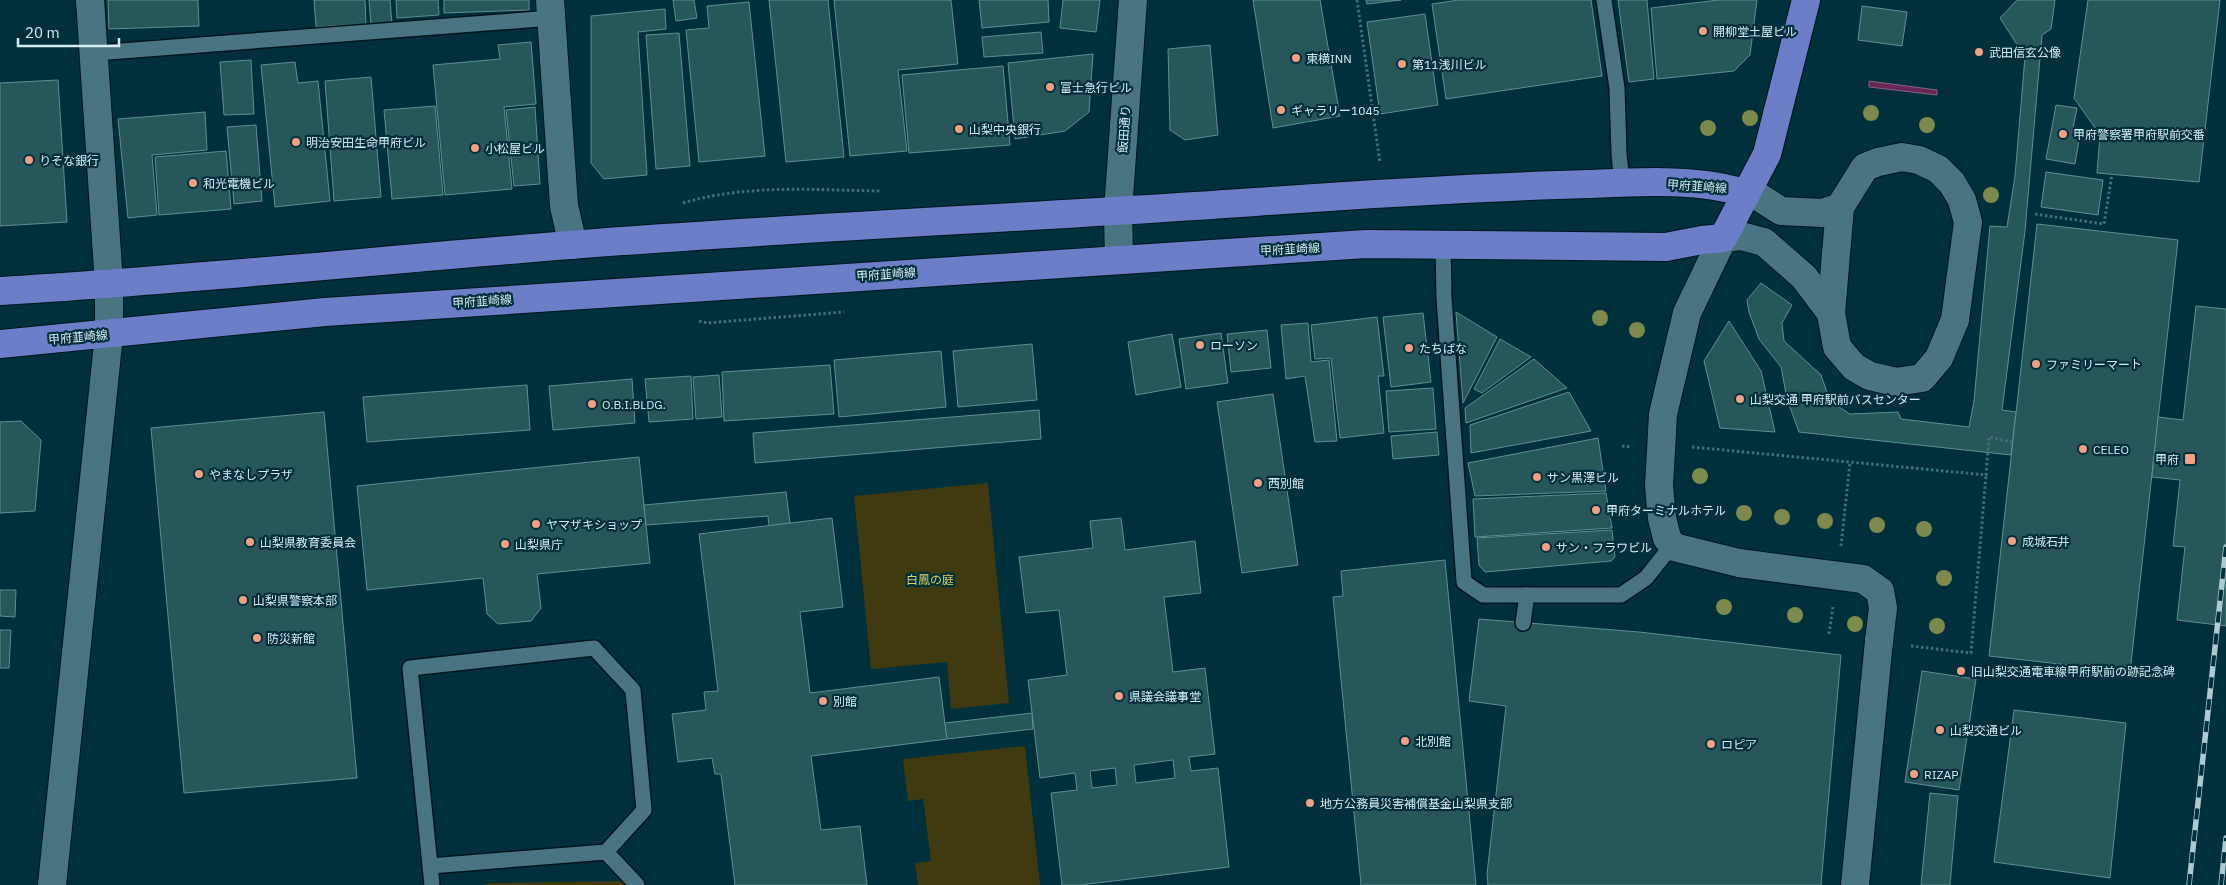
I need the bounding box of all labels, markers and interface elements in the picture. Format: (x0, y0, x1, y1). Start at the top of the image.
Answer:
scale bar (18, 15, 119, 47)
text: 20 m (25, 23, 60, 42)
place label: 開柳堂土屋ビル (1713, 24, 1797, 39)
marker: 開柳堂土屋ビル (1697, 25, 1709, 37)
place label: 武田信玄公像 (1989, 45, 2061, 60)
marker: 武田信玄公像 (1973, 46, 1985, 58)
place label: 東横INN (1306, 51, 1352, 66)
marker: 東横INN (1290, 52, 1302, 64)
place label: 第11浅川ビル (1412, 57, 1486, 72)
marker: 第11浅川ビル (1396, 58, 1408, 70)
place label: 富士急行ビル (1060, 80, 1132, 95)
marker: 富士急行ビル (1044, 81, 1056, 93)
place label: ギャラリー1045 (1291, 103, 1380, 118)
marker: ギャラリー1045 (1275, 104, 1287, 116)
street label: 飯田通り (1115, 105, 1133, 153)
place label: 山梨中央銀行 (969, 122, 1041, 137)
marker: 山梨中央銀行 (953, 123, 965, 135)
place label: 甲府警察署甲府駅前交番 (2073, 127, 2205, 142)
marker: 甲府警察署甲府駅前交番 (2057, 128, 2069, 140)
place label: 明治安田生命甲府ビル (306, 135, 426, 150)
marker: 明治安田生命甲府ビル (290, 136, 302, 148)
place label: 小松屋ビル (485, 141, 545, 156)
marker: 小松屋ビル (469, 142, 481, 154)
place label: りそな銀行 (39, 153, 99, 168)
marker: りそな銀行 (23, 154, 35, 166)
place label: 和光電機ビル (203, 176, 275, 191)
street label: 甲府韮崎線 (1667, 176, 1727, 196)
marker: 和光電機ビル (187, 177, 199, 189)
street label: 甲府韮崎線 (1260, 240, 1320, 258)
street label: 甲府韮崎線 (856, 264, 916, 284)
street label: 甲府韮崎線 (452, 291, 512, 311)
street label: 甲府韮崎線 (47, 327, 109, 347)
place label: ローソン (1210, 338, 1258, 353)
marker: ローソン (1194, 339, 1206, 351)
place label: たちばな (1419, 341, 1467, 356)
marker: たちばな (1403, 342, 1415, 354)
place label: ファミリーマート (2046, 357, 2142, 372)
marker: ファミリーマート (2030, 358, 2042, 370)
place label: 山梨交通 甲府駅前バスセンター (1750, 392, 1921, 407)
marker: 山梨交通 甲府駅前バスセンター (1734, 393, 1746, 405)
place label: O.B.I.BLDG. (602, 397, 666, 412)
marker: O.B.I.BLDG. (586, 398, 598, 410)
place label: CELEO (2093, 442, 2129, 457)
marker: CELEO (2077, 443, 2089, 455)
place label: 甲府 (2155, 452, 2179, 467)
marker: 甲府 (2183, 452, 2197, 466)
place label: やまなしプラザ (209, 467, 293, 482)
marker: やまなしプラザ (193, 468, 205, 480)
place label: サン黒澤ビル (1547, 470, 1619, 485)
marker: サン黒澤ビル (1531, 471, 1543, 483)
place label: 西別館 (1268, 476, 1304, 491)
marker: 西別館 (1252, 477, 1264, 489)
place label: 甲府ターミナルホテル (1606, 503, 1726, 518)
marker: 甲府ターミナルホテル (1590, 504, 1602, 516)
place label: ヤマザキショップ (546, 517, 642, 532)
marker: ヤマザキショップ (530, 518, 542, 530)
place label: 成城石井 (2022, 534, 2070, 549)
place label: 山梨県教育委員会 (260, 535, 356, 550)
marker: 成城石井 (2006, 535, 2018, 547)
marker: 山梨県教育委員会 (244, 536, 256, 548)
place label: 山梨県庁 (515, 537, 563, 552)
marker: 山梨県庁 (499, 538, 511, 550)
place label: サン・フラワビル (1556, 540, 1652, 555)
marker: サン・フラワビル (1540, 541, 1552, 553)
park label: 白鳳の庭 (906, 572, 954, 587)
place label: 山梨県警察本部 (253, 593, 337, 608)
marker: 山梨県警察本部 (237, 594, 249, 606)
place label: 防災新館 (267, 631, 315, 646)
marker: 防災新館 (251, 632, 263, 644)
place label: 旧山梨交通電車線甲府駅前の跡記念碑 (1971, 664, 2175, 679)
marker: 旧山梨交通電車線甲府駅前の跡記念碑 (1955, 665, 1967, 677)
place label: 県議会議事堂 (1129, 689, 1201, 704)
marker: 県議会議事堂 (1113, 690, 1125, 702)
place label: 別館 (833, 694, 857, 709)
marker: 別館 (817, 695, 829, 707)
place label: 山梨交通ビル (1950, 723, 2022, 738)
marker: 山梨交通ビル (1934, 724, 1946, 736)
place label: 北別館 (1415, 734, 1451, 749)
marker: 北別館 (1399, 735, 1411, 747)
place label: ロピア (1721, 737, 1757, 752)
marker: ロピア (1705, 738, 1717, 750)
place label: RIZAP (1924, 767, 1958, 782)
marker: RIZAP (1908, 768, 1920, 780)
place label: 地方公務員災害補償基金山梨県支部 (1320, 796, 1512, 811)
marker: 地方公務員災害補償基金山梨県支部 (1304, 797, 1316, 809)

